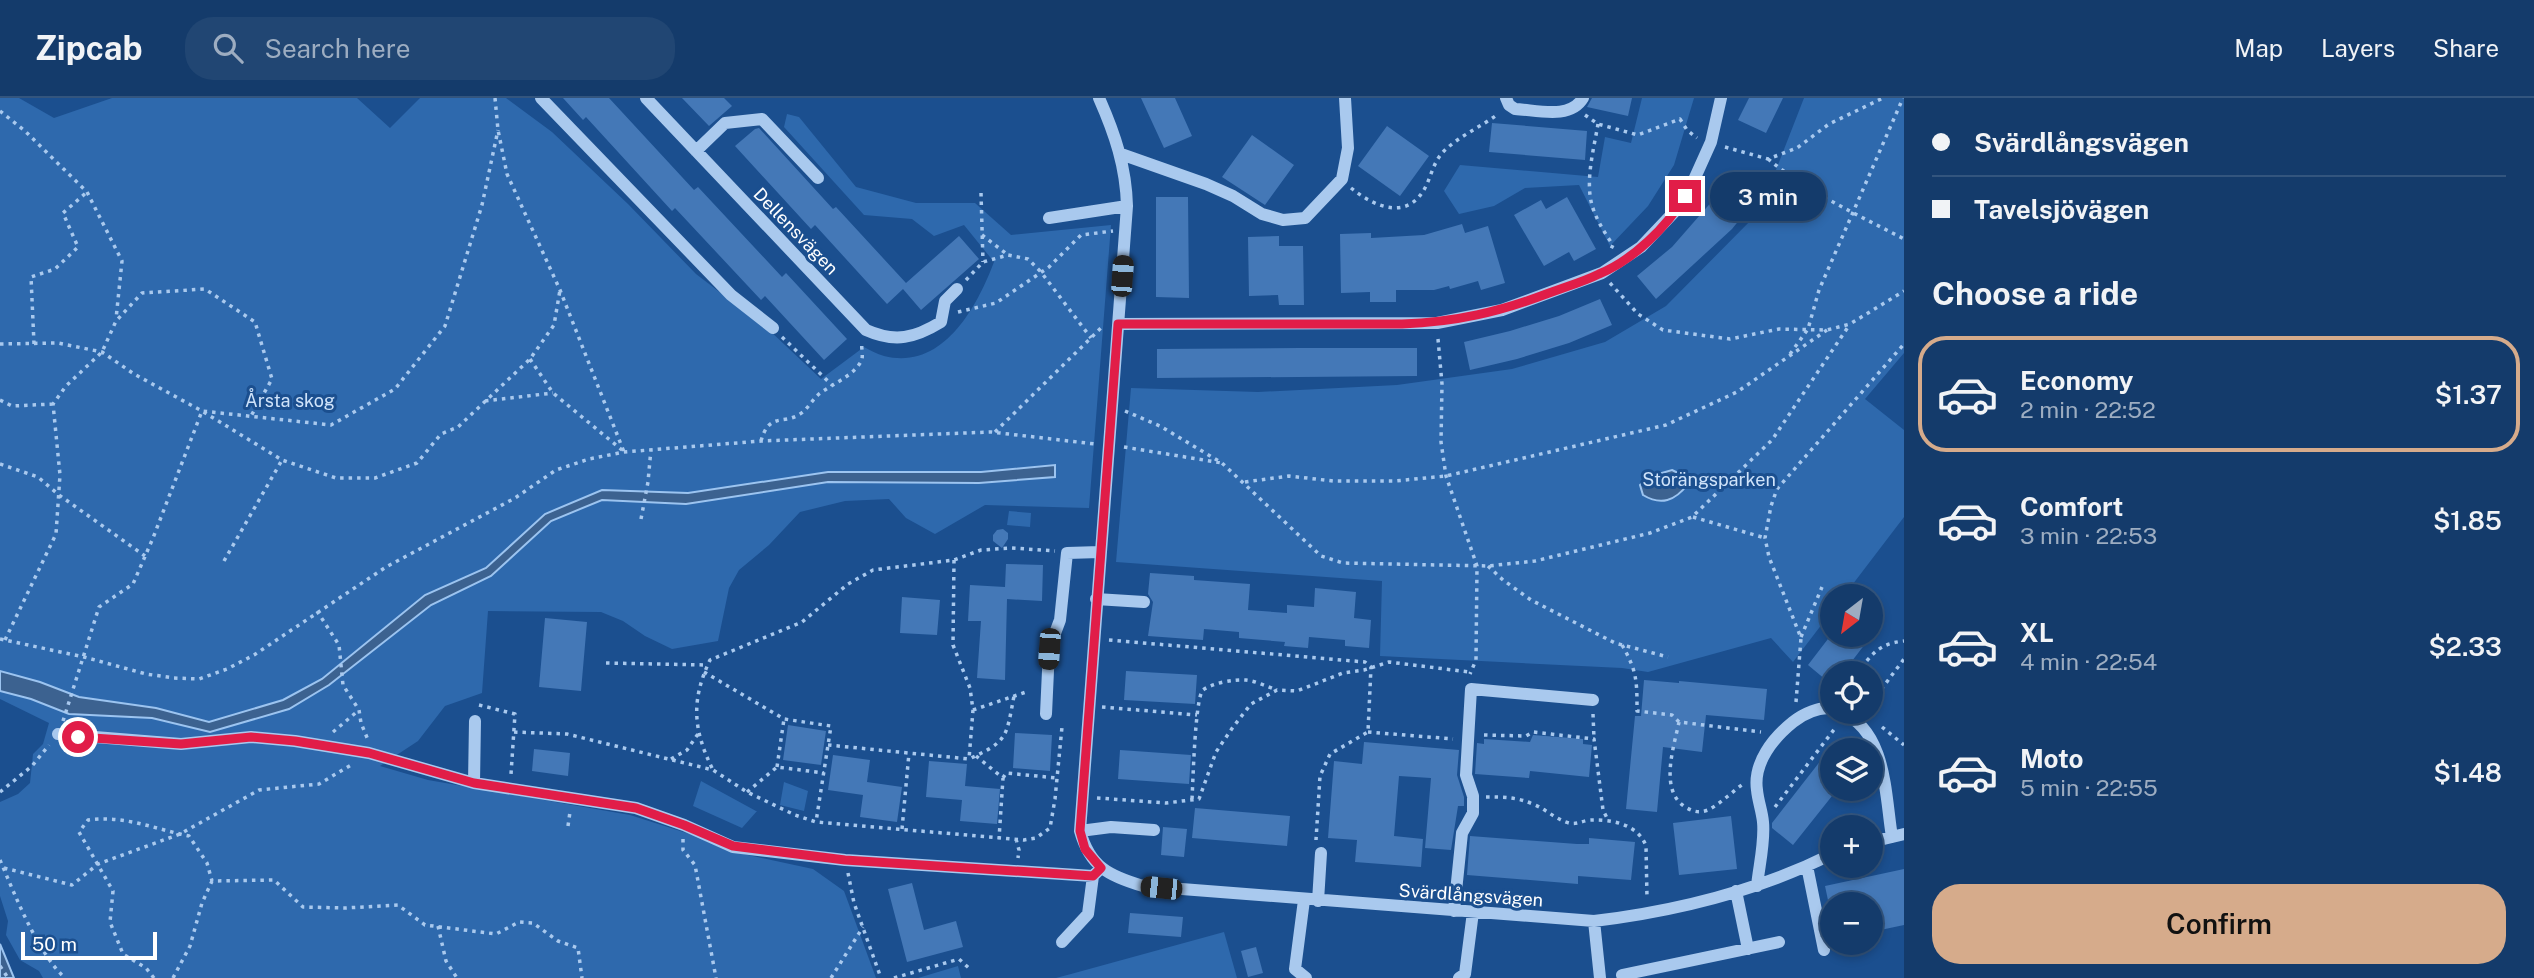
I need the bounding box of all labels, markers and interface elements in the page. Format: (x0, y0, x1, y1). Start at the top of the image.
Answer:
search box (185, 17, 675, 80)
text: Zipcab (35, 29, 143, 67)
icon: search (209, 29, 247, 67)
text: Search here (265, 33, 411, 64)
text: Map (2234, 34, 2283, 62)
text: Layers (2321, 34, 2395, 62)
text: Share (2433, 34, 2499, 62)
text: Svärdlångsvägen (1974, 127, 2189, 158)
callout: 3 min (1710, 172, 1825, 220)
route end (1669, 180, 1701, 212)
street label: Dellensvägen (749, 183, 843, 279)
text: 3 min (1738, 183, 1798, 210)
text: Tavelsjövägen (1974, 194, 2149, 225)
car (1111, 254, 1134, 298)
text: Choose a ride (1932, 275, 2138, 312)
icon: car (1936, 363, 1999, 426)
text: Economy (2020, 365, 2133, 396)
text: $1.37 (2435, 379, 2502, 410)
park label: Årsta skog (245, 388, 335, 411)
text: 2 min · 22:52 (2020, 396, 2156, 423)
park label: Storängsparken (1642, 469, 1776, 490)
icon: car (1936, 489, 1999, 552)
text: Comfort (2020, 491, 2123, 522)
text: $1.85 (2433, 505, 2502, 536)
text: 3 min · 22:53 (2020, 522, 2157, 549)
north arrow (1820, 584, 1883, 648)
map controls (1820, 584, 1883, 955)
icon: car (1936, 615, 1999, 678)
text: XL (2020, 617, 2054, 648)
car (1038, 627, 1061, 671)
text: $2.33 (2428, 631, 2502, 662)
text: 4 min · 22:54 (2020, 648, 2157, 675)
button: locate (1820, 661, 1883, 724)
route start (62, 721, 94, 753)
button: layers (1820, 738, 1883, 801)
icon: car (1936, 741, 1999, 804)
text: Moto (2020, 743, 2083, 774)
text: $1.48 (2433, 757, 2502, 788)
text: 5 min · 22:55 (2020, 774, 2158, 801)
button: + (1820, 815, 1883, 878)
car (1140, 875, 1183, 901)
street label: Svärdlångsvägen (1398, 879, 1544, 911)
button: Confirm (1932, 884, 2506, 964)
button: − (1820, 892, 1883, 955)
scale bar (21, 929, 158, 961)
text: 50 m (32, 933, 77, 955)

